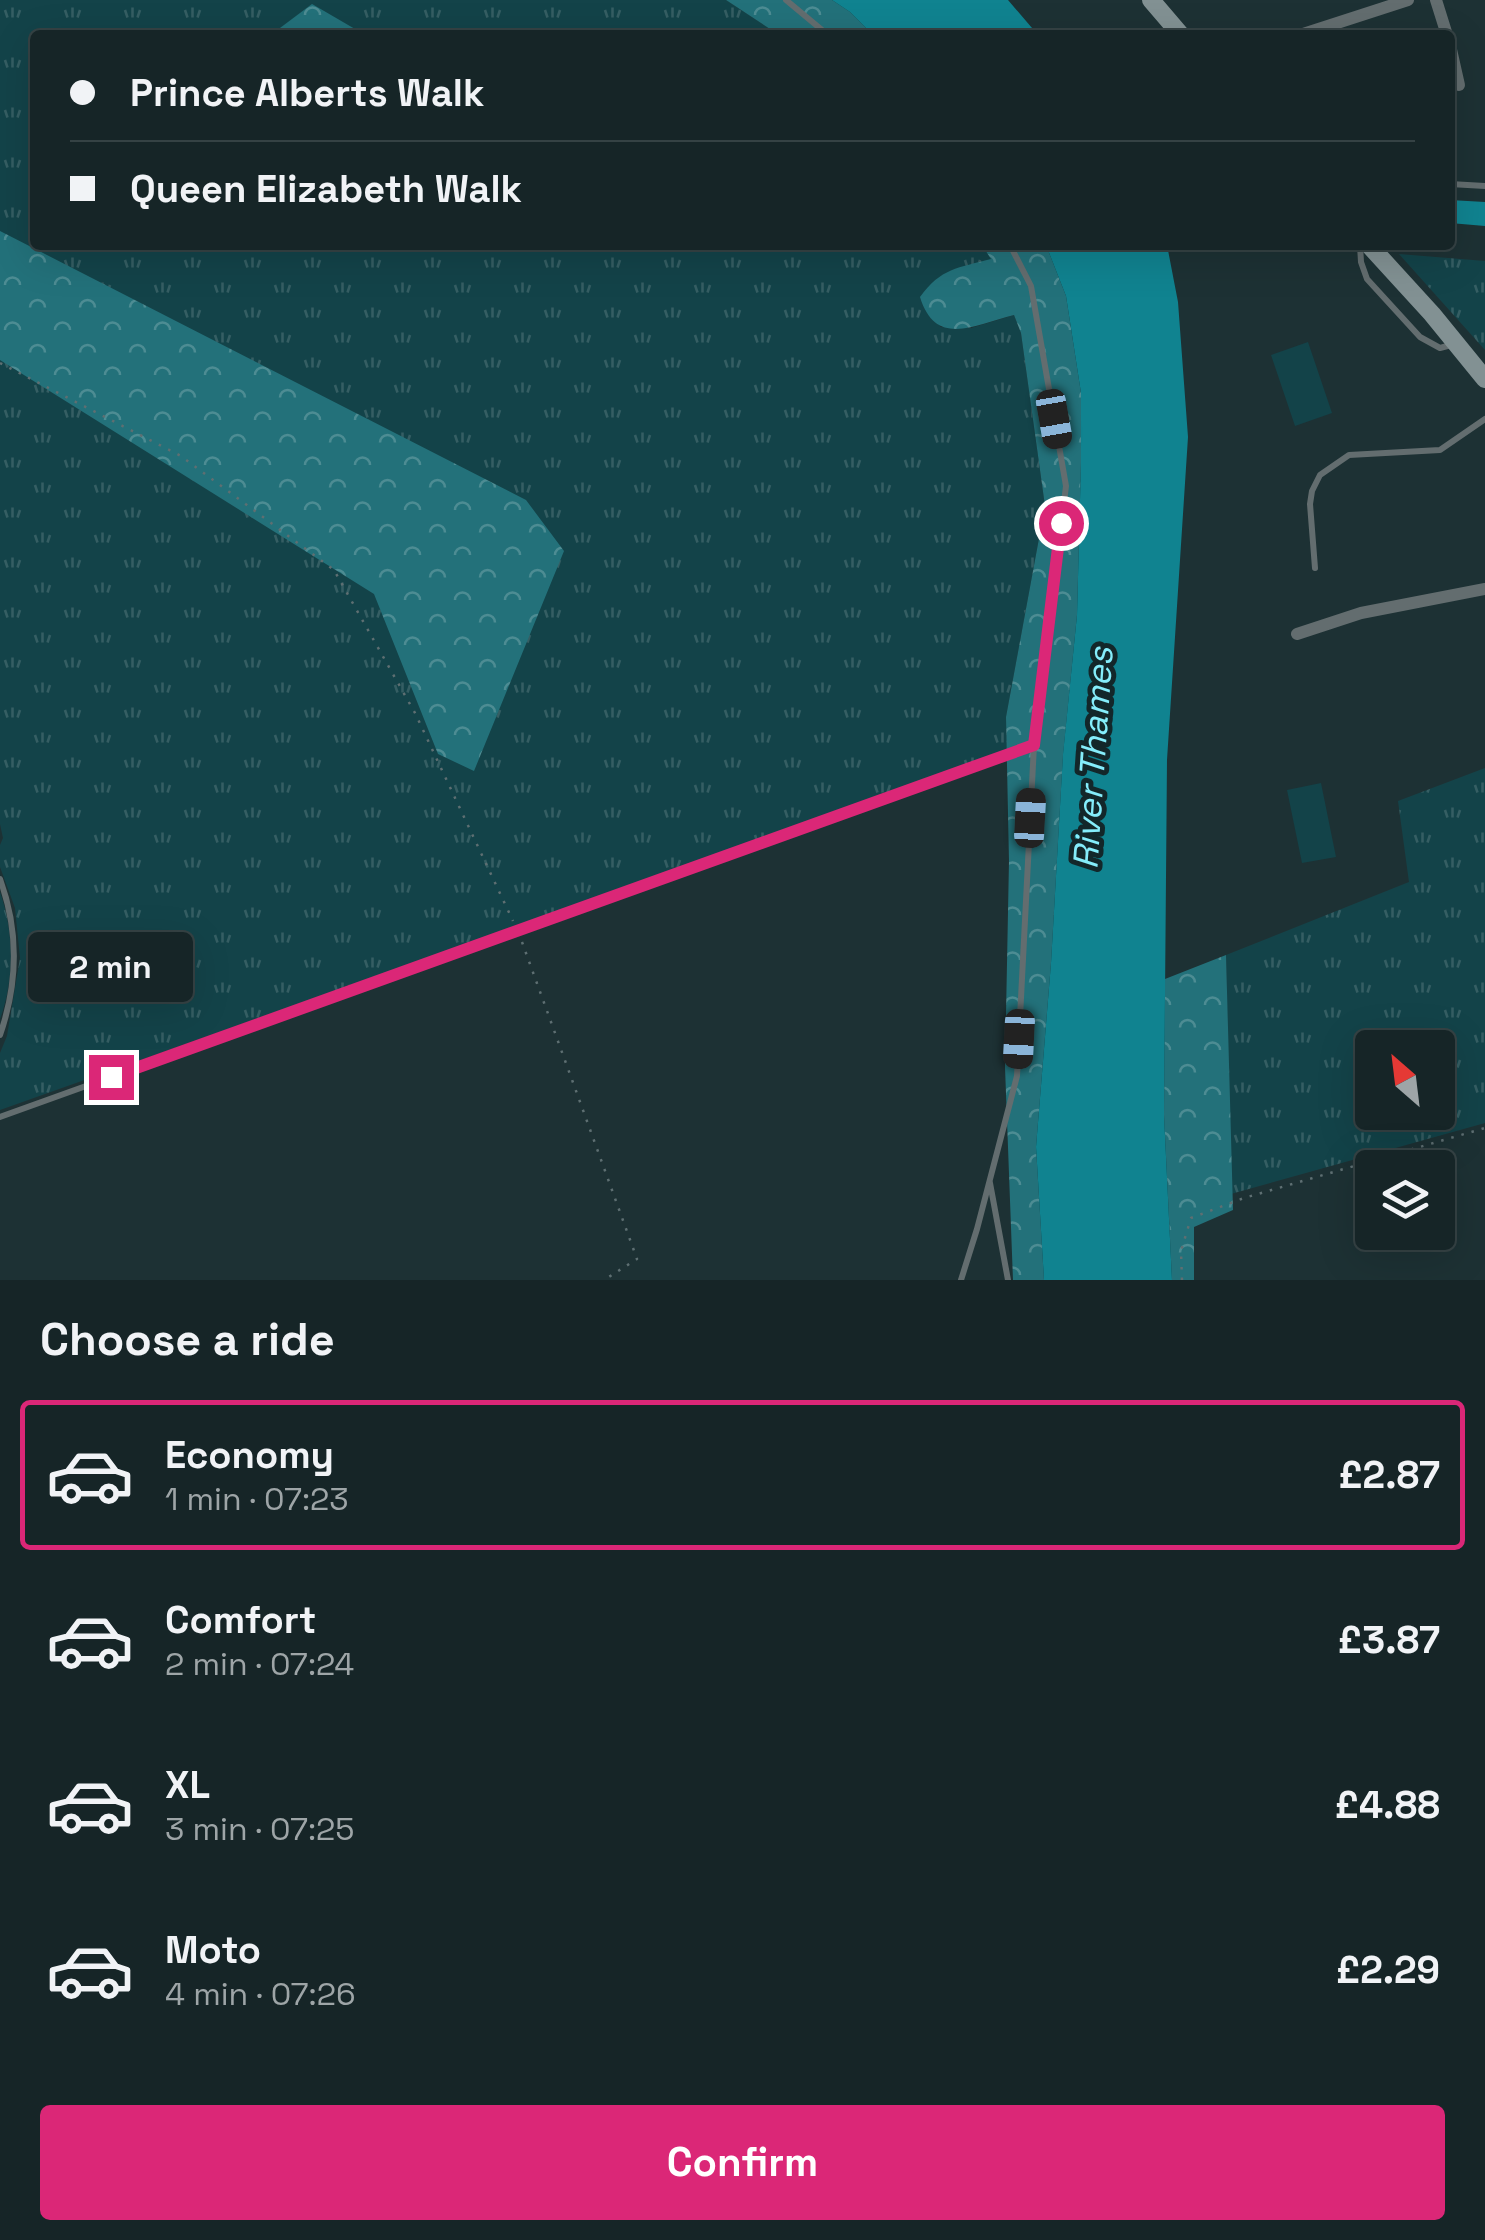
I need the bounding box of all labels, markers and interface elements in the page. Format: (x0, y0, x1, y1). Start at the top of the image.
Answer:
text: Prince Alberts Walk (130, 69, 484, 117)
text: Queen Elizabeth Walk (130, 165, 522, 213)
car (1034, 387, 1074, 451)
route start (1039, 501, 1084, 546)
water label: River Thames (1063, 644, 1123, 870)
car (1013, 787, 1047, 849)
callout: 2 min (28, 932, 194, 1002)
text: 2 min (69, 947, 152, 987)
car (1002, 1008, 1036, 1070)
north arrow (1355, 1030, 1455, 1130)
map controls (1355, 1030, 1455, 1250)
route end (89, 1055, 134, 1100)
button: layers (1355, 1150, 1455, 1250)
text: Choose a ride (40, 1311, 335, 1368)
icon: car (45, 1430, 135, 1520)
text: Economy (165, 1431, 334, 1479)
text: £2.87 (1338, 1451, 1440, 1499)
text: 1 min · 07:23 (165, 1479, 349, 1519)
icon: car (45, 1595, 135, 1685)
text: Comfort (165, 1596, 316, 1644)
text: £3.87 (1338, 1616, 1440, 1664)
text: 2 min · 07:24 (165, 1644, 354, 1684)
icon: car (45, 1760, 135, 1850)
text: XL (165, 1761, 210, 1809)
text: £4.88 (1335, 1781, 1440, 1829)
text: 3 min · 07:25 (165, 1809, 355, 1849)
icon: car (45, 1925, 135, 2015)
text: Moto (165, 1926, 261, 1974)
text: £2.29 (1336, 1946, 1440, 1994)
text: 4 min · 07:26 (165, 1974, 356, 2014)
button: Confirm (40, 2105, 1445, 2220)

